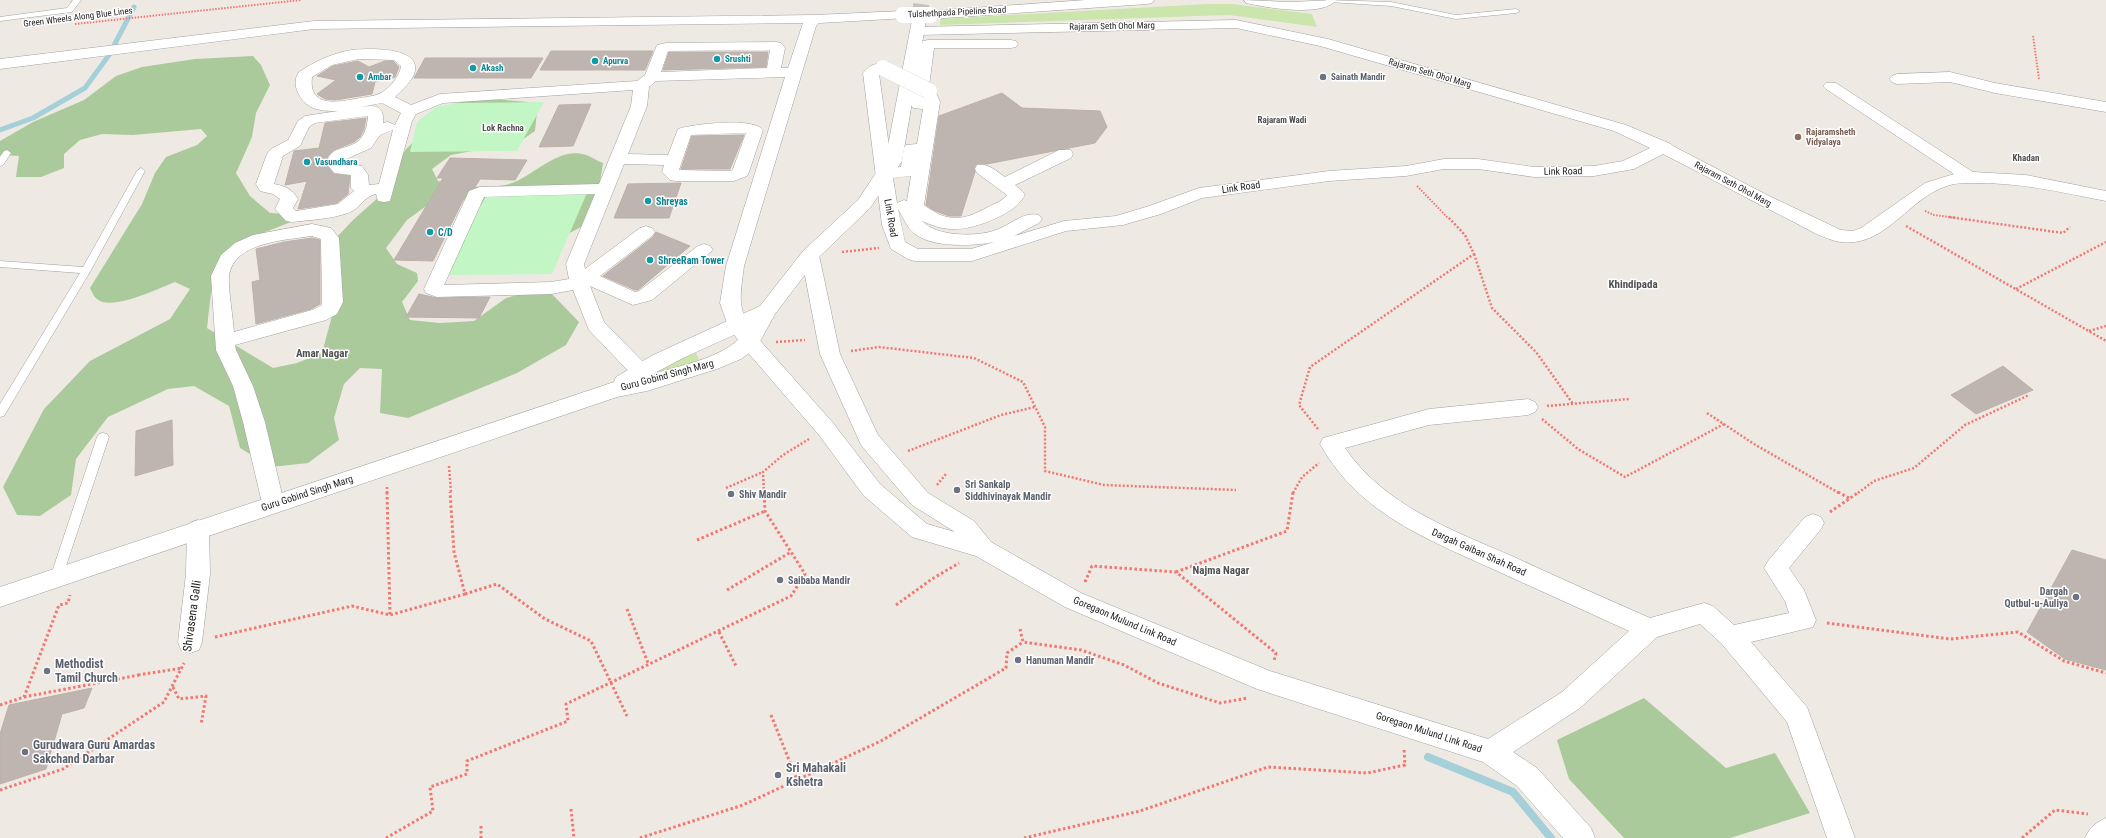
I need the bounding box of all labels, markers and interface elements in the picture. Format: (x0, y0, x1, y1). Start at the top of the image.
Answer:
street label: Tulshethpada Pipeline Road (908, 4, 1006, 20)
street label: Green Wheels Along Blue Lines (23, 5, 133, 29)
street label: Rajaram Seth Ohol Marg (1069, 20, 1155, 32)
marker: Srushti (712, 54, 722, 64)
place label: Srushti (725, 54, 751, 64)
marker: Apurva (590, 56, 600, 66)
place label: Apurva (603, 56, 628, 66)
street label: Rajaram Seth Ohol Marg (1387, 56, 1473, 90)
marker: Akash (468, 63, 478, 73)
place label: Akash (481, 63, 503, 73)
marker: Ambar (355, 72, 365, 82)
place label: Ambar (368, 72, 392, 82)
marker: Sainath Mandir (1318, 72, 1328, 82)
place label: Sainath Mandir (1331, 72, 1386, 82)
district label: Rajaram Wadi (1257, 115, 1307, 125)
district label: Lok Rachna (482, 123, 524, 133)
place label: Rajaramsheth Vidyalaya (1806, 127, 1855, 147)
marker: Rajaramsheth Vidyalaya (1793, 132, 1803, 142)
district label: Khadan (2013, 153, 2039, 163)
marker: Vasundhara (302, 157, 312, 167)
place label: Vasundhara (315, 157, 357, 167)
street label: Rajaram Seth Ohol Marg (1693, 159, 1773, 209)
street label: Link Road (1544, 165, 1583, 177)
street label: Link Road (1221, 179, 1261, 195)
marker: Shreyas (643, 196, 653, 206)
place label: Shreyas (656, 196, 688, 207)
street label: Link Road (882, 198, 900, 238)
marker: C/D (425, 227, 435, 237)
place label: C/D (438, 227, 453, 238)
marker: ShreeRam Tower (645, 255, 655, 265)
place label: ShreeRam Tower (658, 255, 725, 266)
district label: Khindipada (1608, 278, 1658, 291)
district label: Amar Nagar (296, 347, 348, 360)
street label: Guru Gobind Singh Marg (619, 357, 715, 393)
street label: Guru Gobind Singh Marg (260, 473, 354, 513)
place label: Sri Sankalp Siddhivinayak Mandir (965, 479, 1052, 502)
marker: Sri Sankalp Siddhivinayak Mandir (952, 485, 962, 495)
marker: Shiv Mandir (726, 489, 736, 499)
place label: Shiv Mandir (739, 489, 787, 500)
street label: Dargah Gaiban Shah Road (1430, 526, 1528, 578)
district label: Najma Nagar (1193, 564, 1250, 577)
marker: Saibaba Mandir (775, 575, 785, 585)
place label: Saibaba Mandir (788, 575, 851, 586)
street label: Shivasena Galli (180, 579, 204, 653)
place label: Dargah Qutbul-u-Auliya (2004, 586, 2068, 609)
marker: Dargah Qutbul-u-Auliya (2071, 592, 2081, 602)
street label: Goregaon Mulund Link Road (1072, 594, 1178, 648)
marker: Hanuman Mandir (1013, 655, 1023, 665)
place label: Hanuman Mandir (1026, 655, 1095, 666)
place label: Methodist Tamil Church (55, 657, 118, 685)
marker: Methodist Tamil Church (42, 666, 52, 676)
street label: Goregaon Mulund Link Road (1375, 710, 1483, 754)
place label: Gurudwara Guru Amardas Sakchand Darbar (33, 738, 156, 766)
marker: Gurudwara Guru Amardas Sakchand Darbar (20, 747, 30, 757)
place label: Sri Mahakali Kshetra (786, 761, 846, 789)
marker: Sri Mahakali Kshetra (773, 770, 783, 780)

